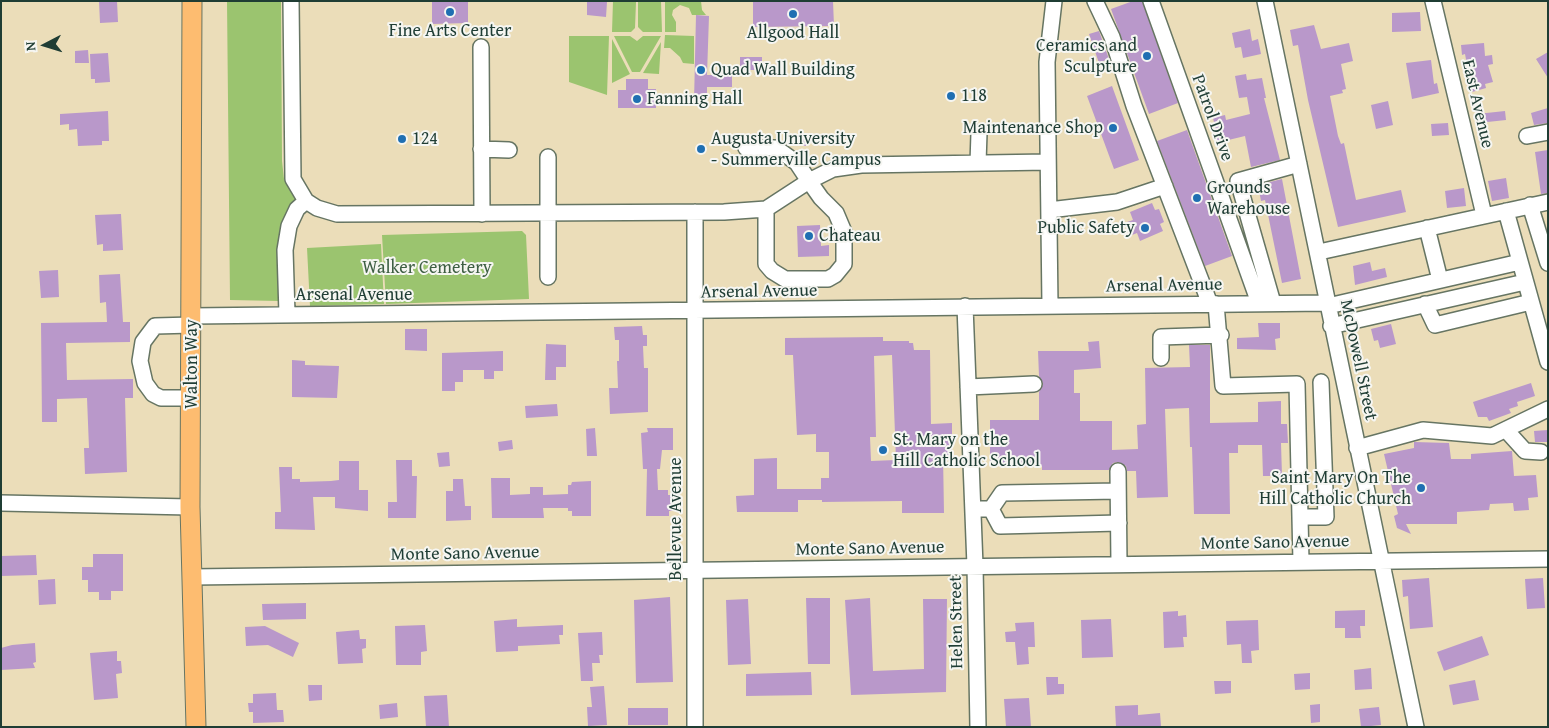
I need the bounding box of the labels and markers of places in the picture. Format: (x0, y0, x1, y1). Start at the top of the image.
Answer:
marker: Fine Arts Center (444, 6, 456, 18)
marker: Allgood Hall (787, 8, 799, 20)
place label: Fine Arts Center (389, 20, 511, 42)
place label: Allgood Hall (747, 22, 839, 44)
place label: Ceramics and Sculpture (1036, 35, 1137, 78)
marker: Ceramics and Sculpture (1141, 50, 1153, 62)
place label: Quad Wall Building (711, 59, 855, 81)
marker: Quad Wall Building (695, 64, 707, 76)
place label: 118 (961, 85, 987, 107)
place label: Fanning Hall (647, 88, 742, 110)
marker: 118 (945, 90, 957, 102)
marker: Fanning Hall (631, 93, 643, 105)
place label: Maintenance Shop (963, 117, 1103, 139)
marker: Maintenance Shop (1107, 122, 1119, 134)
place label: 124 (412, 128, 438, 150)
place label: Augusta University - Summerville Campus (711, 128, 881, 170)
marker: 124 (396, 133, 408, 145)
marker: Augusta University - Summerville Campus (695, 143, 707, 155)
place label: Grounds Warehouse (1207, 177, 1290, 220)
marker: Grounds Warehouse (1191, 192, 1203, 204)
place label: Public Safety (1037, 217, 1135, 239)
marker: Public Safety (1139, 222, 1151, 234)
place label: Chateau (819, 225, 880, 247)
marker: Chateau (803, 230, 815, 242)
place label: St. Mary on the Hill Catholic School (893, 429, 1040, 472)
marker: St. Mary on the Hill Catholic School (877, 444, 889, 456)
place label: Saint Mary On The Hill Catholic Church (1259, 467, 1411, 509)
marker: Saint Mary On The Hill Catholic Church (1415, 482, 1427, 494)

